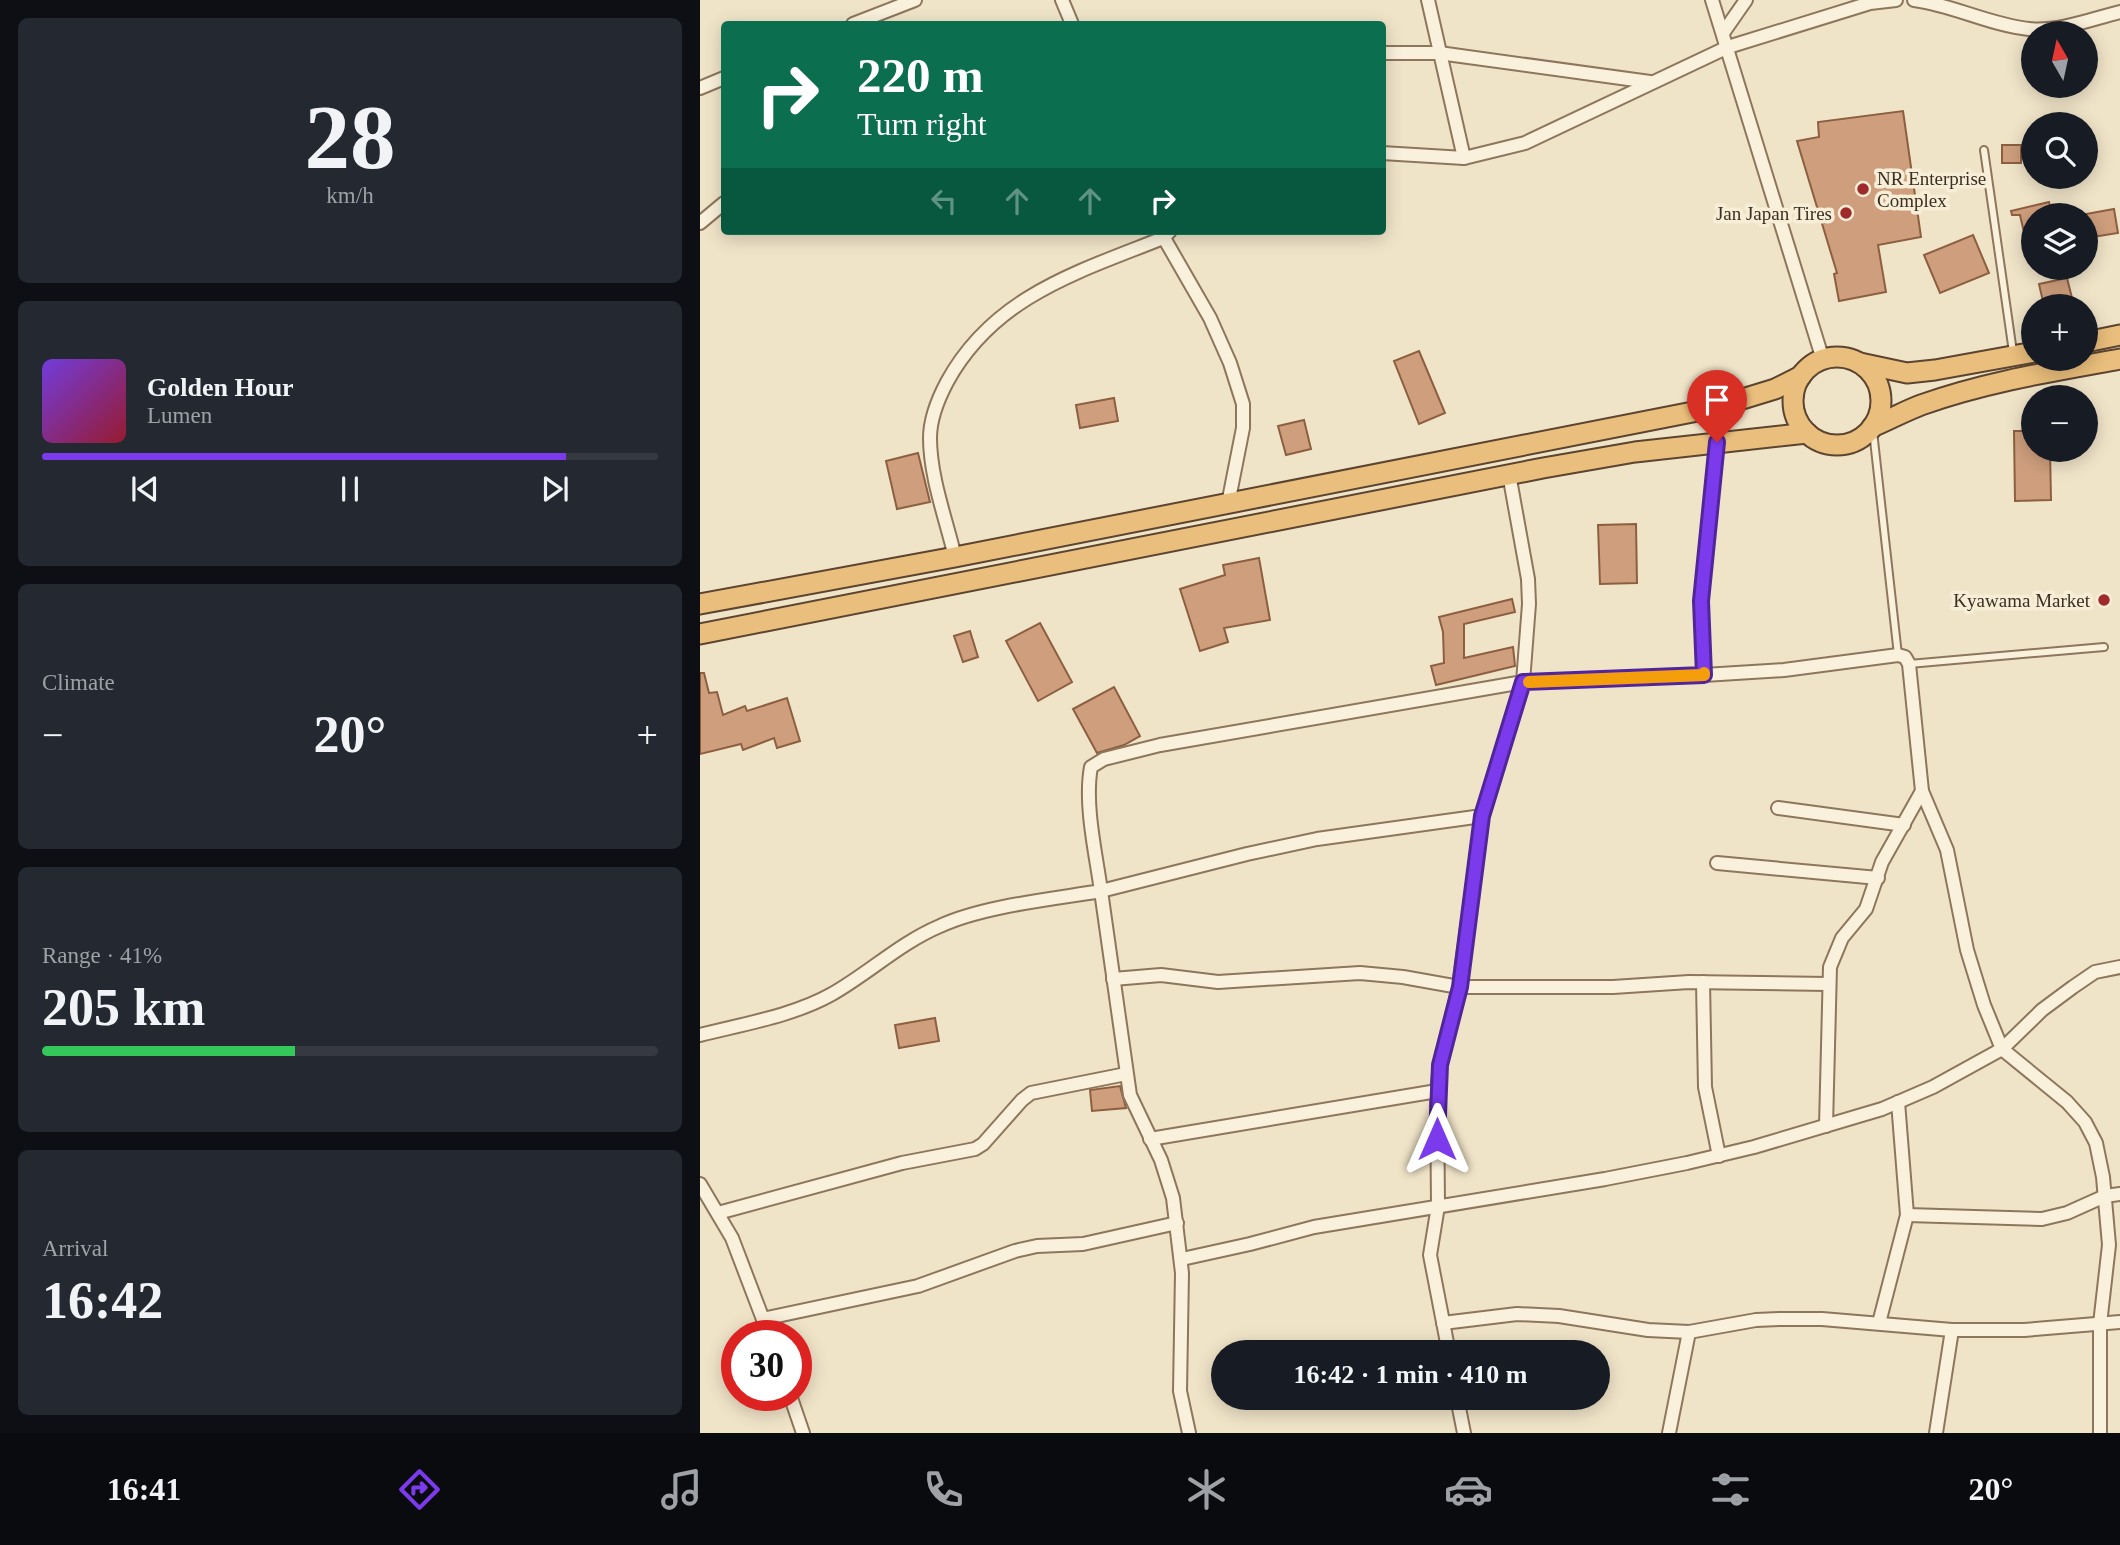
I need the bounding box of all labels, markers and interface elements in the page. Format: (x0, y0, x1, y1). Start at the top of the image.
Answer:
north arrow (2021, 21, 2098, 98)
map controls (2021, 21, 2098, 462)
text: 220 m (857, 48, 984, 103)
icon: right (742, 49, 833, 140)
text: 28 (305, 87, 396, 188)
text: Turn right (857, 106, 987, 142)
button: search (2021, 112, 2098, 189)
place label: NR Enterprise Complex (1877, 168, 1986, 211)
marker: NR Enterprise Complex (1855, 181, 1871, 197)
icon: left (925, 182, 963, 220)
icon: ahead (998, 182, 1036, 220)
icon: ahead (1071, 182, 1109, 220)
icon: right (1144, 182, 1182, 220)
text: km/h (326, 183, 374, 208)
place label: Jan Japan Tires (1716, 203, 1832, 224)
button: layers (2021, 203, 2098, 280)
marker: Jan Japan Tires (1838, 205, 1854, 221)
button: + (2021, 294, 2098, 371)
pin (1687, 370, 1747, 442)
text: Golden Hour (147, 373, 294, 402)
icon: arrive (1698, 381, 1736, 419)
button: − (2021, 385, 2098, 462)
text: Lumen (147, 403, 212, 428)
icon: previous (126, 470, 164, 508)
icon: pause (331, 470, 369, 508)
icon: next (536, 470, 574, 508)
place label: Kyawama Market (1953, 590, 2091, 611)
marker: Kyawama Market (2096, 592, 2112, 608)
text: Climate (42, 670, 115, 695)
text: 20° (314, 706, 386, 763)
text: − (42, 714, 63, 756)
text: + (637, 714, 658, 756)
text: Range · 41% (42, 943, 162, 968)
text: 205 km (42, 979, 205, 1036)
position arrow (1400, 1102, 1474, 1176)
text: Arrival (42, 1236, 108, 1261)
text: 16:42 (42, 1272, 163, 1329)
speed limit sign: 30 (721, 1320, 812, 1411)
text: 16:42 · 1 min · 410 m (1294, 1360, 1528, 1389)
icon: directions (395, 1465, 444, 1514)
icon: music (657, 1465, 706, 1514)
icon: phone (919, 1465, 968, 1514)
icon: climate (1182, 1465, 1231, 1514)
icon: car (1444, 1465, 1493, 1514)
icon: filters (1706, 1465, 1755, 1514)
text: 16:41 (107, 1471, 181, 1507)
text: 20° (1969, 1471, 2013, 1507)

